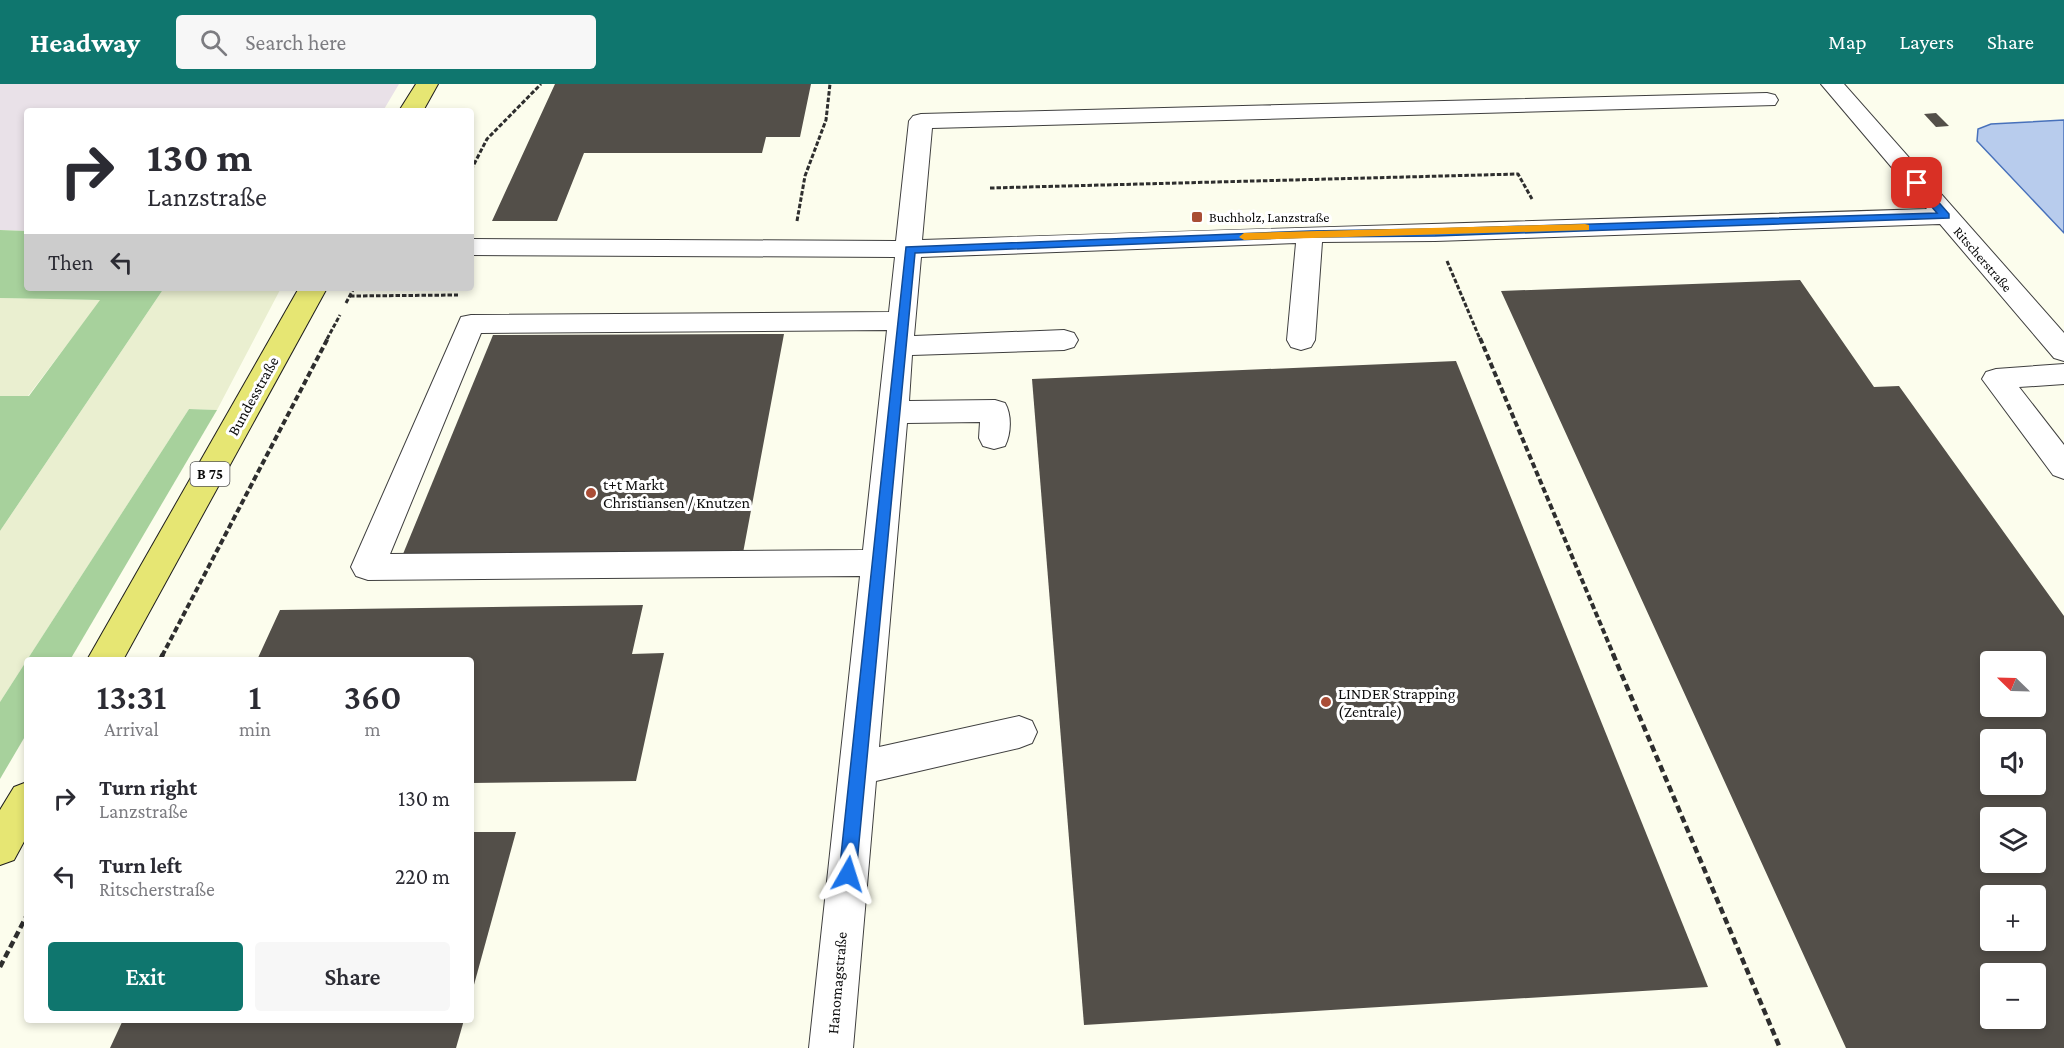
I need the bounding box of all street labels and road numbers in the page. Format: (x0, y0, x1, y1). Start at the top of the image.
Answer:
street label: Ritscherstraße (1950, 223, 2016, 295)
street label: Bundesstraße (224, 353, 282, 439)
road number: B 75 (190, 462, 230, 486)
street label: Hanomagstraße (824, 931, 851, 1035)

